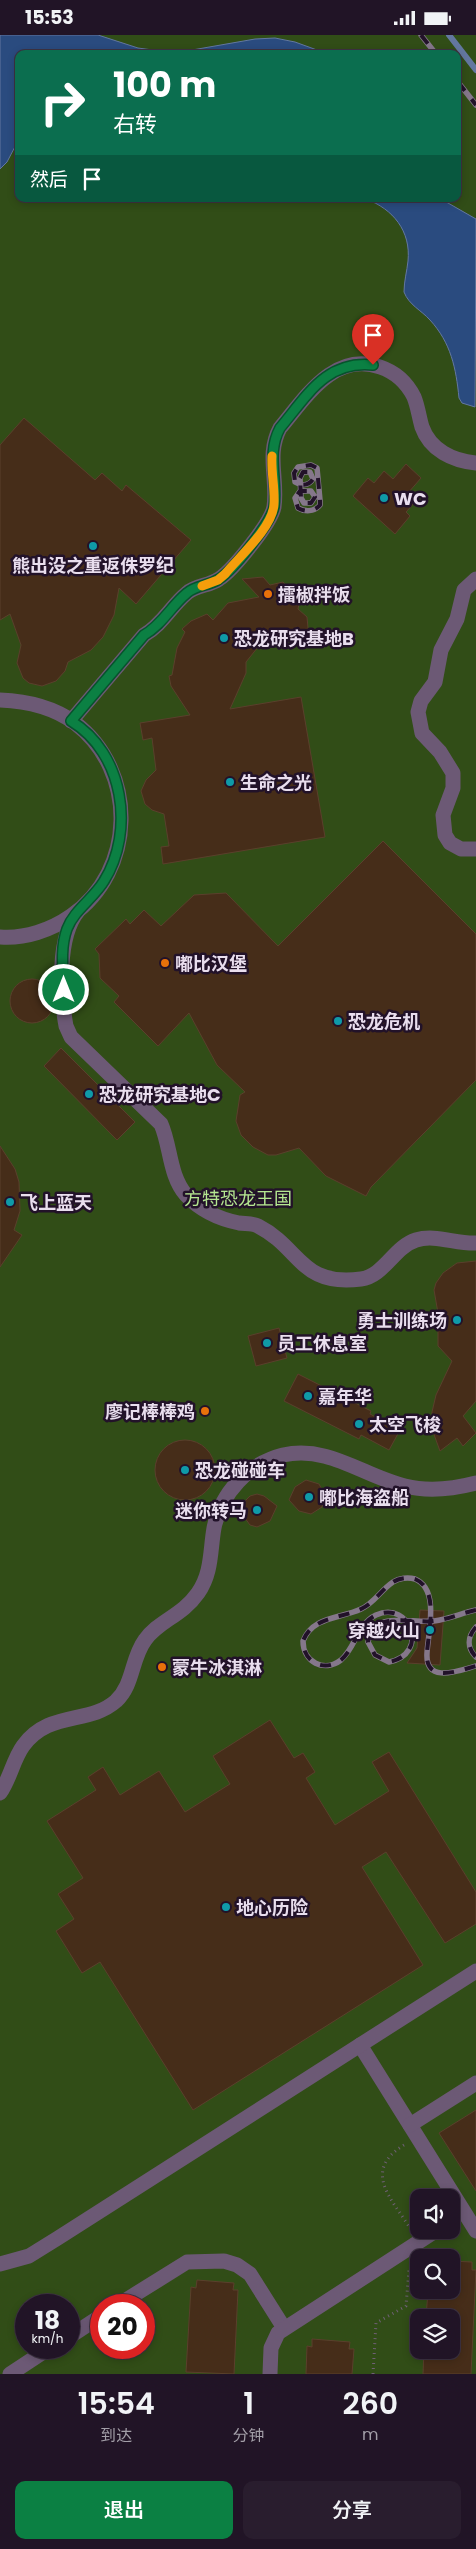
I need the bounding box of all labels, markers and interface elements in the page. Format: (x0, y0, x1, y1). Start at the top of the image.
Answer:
text: 15:53 (25, 4, 74, 31)
text: 100 m (113, 60, 216, 109)
icon: right (30, 70, 95, 135)
text: 右转 (113, 109, 157, 140)
icon: arrive (78, 165, 106, 193)
text: 然后 (30, 166, 68, 193)
pin (352, 314, 394, 365)
icon: arrive (359, 321, 387, 349)
place label: WC (394, 486, 427, 511)
marker: WC (378, 492, 390, 504)
marker: 熊出没之重返侏罗纪 (87, 540, 99, 552)
place label: 熊出没之重返侏罗纪 (12, 553, 174, 578)
place label: 擂椒拌饭 (278, 582, 350, 607)
marker: 擂椒拌饭 (262, 588, 274, 600)
place label: 恐龙研究基地B (234, 626, 354, 651)
marker: 恐龙研究基地B (218, 632, 230, 644)
place label: 生命之光 (240, 770, 312, 795)
marker: 生命之光 (224, 776, 236, 788)
place label: 嘟比汉堡 (175, 951, 247, 976)
marker: 嘟比汉堡 (159, 957, 171, 969)
position arrow (37, 963, 89, 1015)
place label: 恐龙危机 (348, 1009, 420, 1034)
marker: 恐龙危机 (332, 1015, 344, 1027)
place label: 恐龙研究基地C (99, 1082, 221, 1107)
marker: 恐龙研究基地C (83, 1088, 95, 1100)
park label: 方特恐龙王国 (184, 1186, 292, 1211)
place label: 飞上蓝天 (20, 1190, 92, 1215)
marker: 飞上蓝天 (4, 1196, 16, 1208)
place label: 勇士训练场 (357, 1308, 447, 1333)
marker: 勇士训练场 (451, 1314, 463, 1326)
place label: 员工休息室 (277, 1331, 367, 1356)
marker: 员工休息室 (261, 1337, 273, 1349)
place label: 嘉年华 (318, 1384, 372, 1409)
marker: 嘉年华 (302, 1390, 314, 1402)
place label: 廖记棒棒鸡 (105, 1399, 195, 1424)
marker: 廖记棒棒鸡 (199, 1405, 211, 1417)
place label: 太空飞梭 (369, 1412, 441, 1437)
marker: 太空飞梭 (353, 1418, 365, 1430)
place label: 恐龙碰碰车 (195, 1458, 285, 1483)
marker: 恐龙碰碰车 (179, 1464, 191, 1476)
place label: 嘟比海盗船 (319, 1485, 409, 1510)
marker: 嘟比海盗船 (303, 1491, 315, 1503)
place label: 迷你转马 (175, 1498, 247, 1523)
marker: 迷你转马 (251, 1504, 263, 1516)
place label: 穿越火山 (348, 1618, 420, 1643)
marker: 穿越火山 (424, 1624, 436, 1636)
place label: 蒙牛冰淇淋 (172, 1655, 262, 1680)
marker: 蒙牛冰淇淋 (156, 1661, 168, 1673)
place label: 地心历险 (236, 1895, 308, 1920)
marker: 地心历险 (220, 1901, 232, 1913)
map controls (410, 2189, 460, 2359)
button: sound (410, 2189, 460, 2239)
button: search (410, 2249, 460, 2299)
speed limit sign: 20 (90, 2294, 155, 2359)
text: 18 (35, 2303, 60, 2338)
button: layers (410, 2309, 460, 2359)
text: km/h (32, 2330, 63, 2347)
text: 15:54 (78, 2382, 155, 2425)
text: 1 (243, 2382, 254, 2425)
text: 260 (342, 2382, 398, 2425)
text: m (362, 2423, 379, 2446)
text: 到达 (100, 2424, 132, 2447)
text: 分钟 (233, 2424, 265, 2447)
button: 退出 (15, 2481, 233, 2539)
button: 分享 (243, 2481, 461, 2539)

